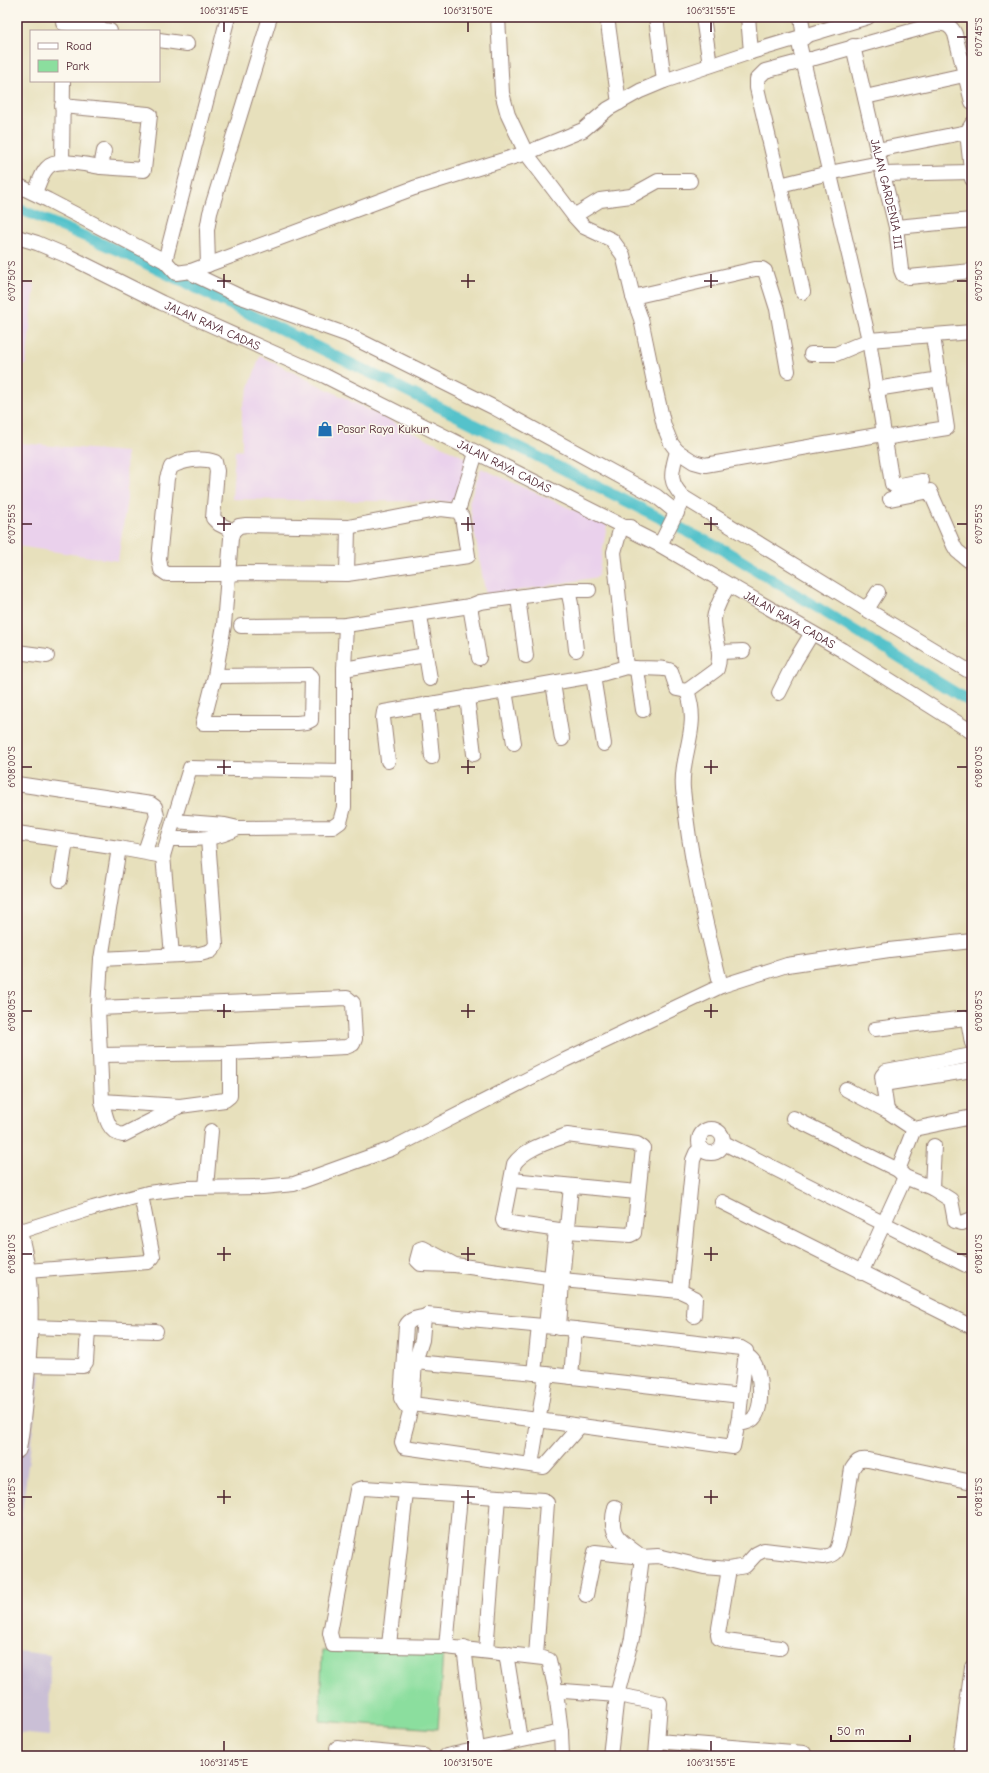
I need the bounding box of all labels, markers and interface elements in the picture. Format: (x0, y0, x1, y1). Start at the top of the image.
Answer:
text: 106°31'45"E (200, 5, 248, 17)
text: 106°31'50"E (443, 5, 493, 17)
text: 106°31'55"E (687, 5, 735, 17)
text: 6°07'45"S (973, 17, 985, 57)
legend (30, 30, 160, 82)
text: Road (66, 39, 92, 53)
text: Park (66, 59, 89, 73)
street label: JALAN GARDENIA III (868, 138, 906, 250)
text: 6°07'50"S (6, 260, 18, 301)
text: 6°07'50"S (973, 260, 985, 301)
street label: JALAN RAYA CADAS (163, 298, 263, 353)
shop icon: Pasar Raya Kukun (316, 420, 334, 438)
place label: Pasar Raya Kukun (337, 422, 429, 436)
street label: JALAN RAYA CADAS (455, 437, 554, 496)
text: 6°07'55"S (6, 504, 18, 544)
text: 6°07'55"S (973, 504, 985, 544)
street label: JALAN RAYA CADAS (741, 588, 838, 652)
text: 6°08'00"S (6, 746, 18, 788)
text: 6°08'00"S (973, 746, 985, 788)
text: 6°08'05"S (6, 990, 18, 1031)
text: 6°08'05"S (973, 990, 985, 1031)
text: 6°08'10"S (6, 1234, 18, 1274)
text: 6°08'10"S (973, 1234, 985, 1274)
text: 6°08'15"S (6, 1477, 18, 1516)
text: 6°08'15"S (973, 1477, 985, 1516)
scale bar (831, 1717, 910, 1743)
text: 50 m (837, 1724, 865, 1738)
text: 106°31'45"E (200, 1757, 248, 1769)
text: 106°31'50"E (443, 1757, 493, 1769)
text: 106°31'55"E (687, 1757, 735, 1769)

